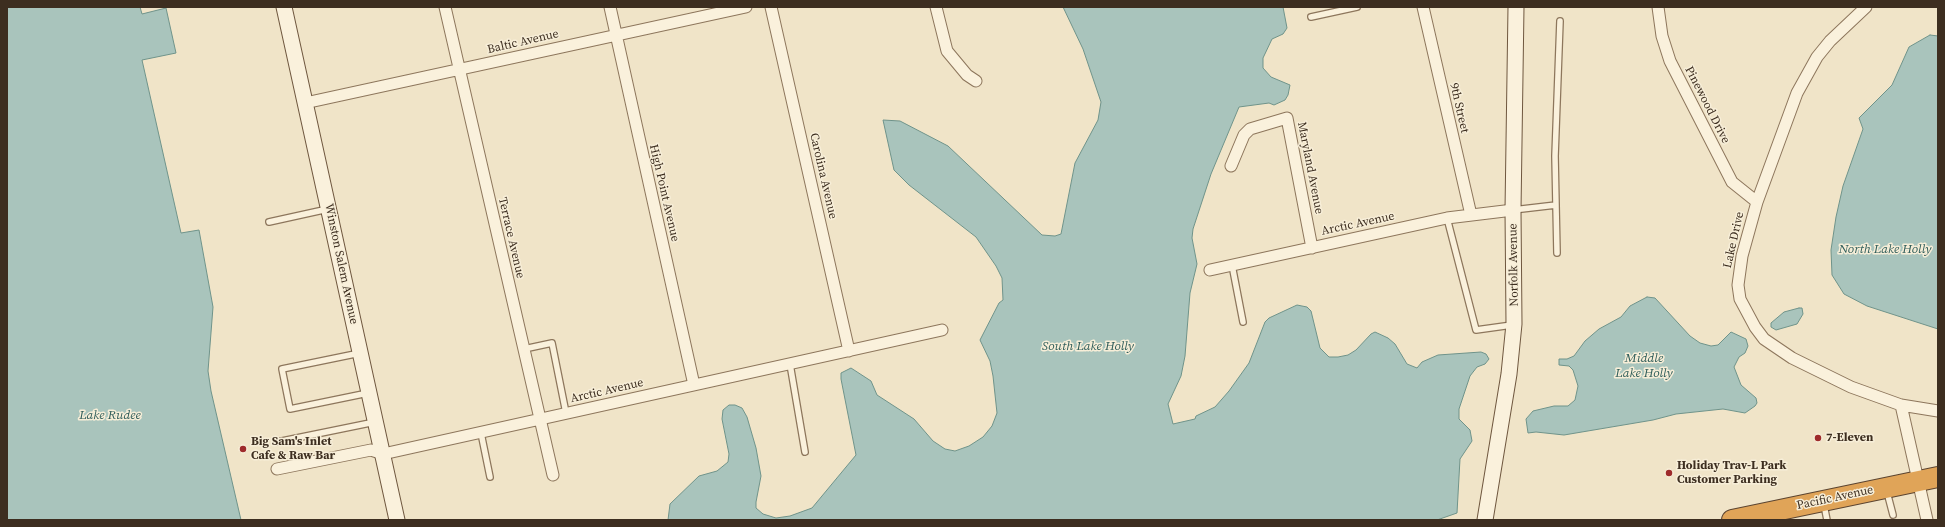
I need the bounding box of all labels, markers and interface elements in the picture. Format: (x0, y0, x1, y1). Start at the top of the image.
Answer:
street label: Baltic Avenue (486, 27, 560, 57)
street label: Pinewood Drive (1681, 64, 1733, 146)
street label: 9th Street (1446, 82, 1472, 134)
street label: Maryland Avenue (1294, 121, 1326, 215)
street label: Carolina Avenue (806, 132, 840, 220)
street label: High Point Avenue (646, 143, 682, 243)
street label: Terrace Avenue (495, 196, 527, 280)
street label: Winston Salem Avenue (321, 202, 361, 326)
street label: Arctic Avenue (1320, 209, 1396, 239)
street label: Lake Drive (1721, 210, 1747, 270)
street label: Norfolk Avenue (1506, 223, 1522, 307)
water label: North Lake Holly (1839, 242, 1931, 258)
water label: South Lake Holly (1042, 339, 1134, 355)
water label: Middle Lake Holly (1615, 351, 1673, 382)
street label: Arctic Avenue (569, 376, 645, 406)
water label: Lake Rudee (79, 408, 141, 424)
place label: 7-Eleven (1826, 431, 1873, 445)
marker: 7-Eleven (1813, 433, 1823, 443)
place label: Big Sam's Inlet Cafe & Raw Bar (251, 435, 335, 463)
marker: Big Sam's Inlet Cafe & Raw Bar (238, 444, 248, 454)
place label: Holiday Trav-L Park Customer Parking (1677, 459, 1787, 487)
marker: Holiday Trav-L Park Customer Parking (1664, 468, 1674, 478)
street label: Pacific Avenue (1795, 483, 1875, 513)

